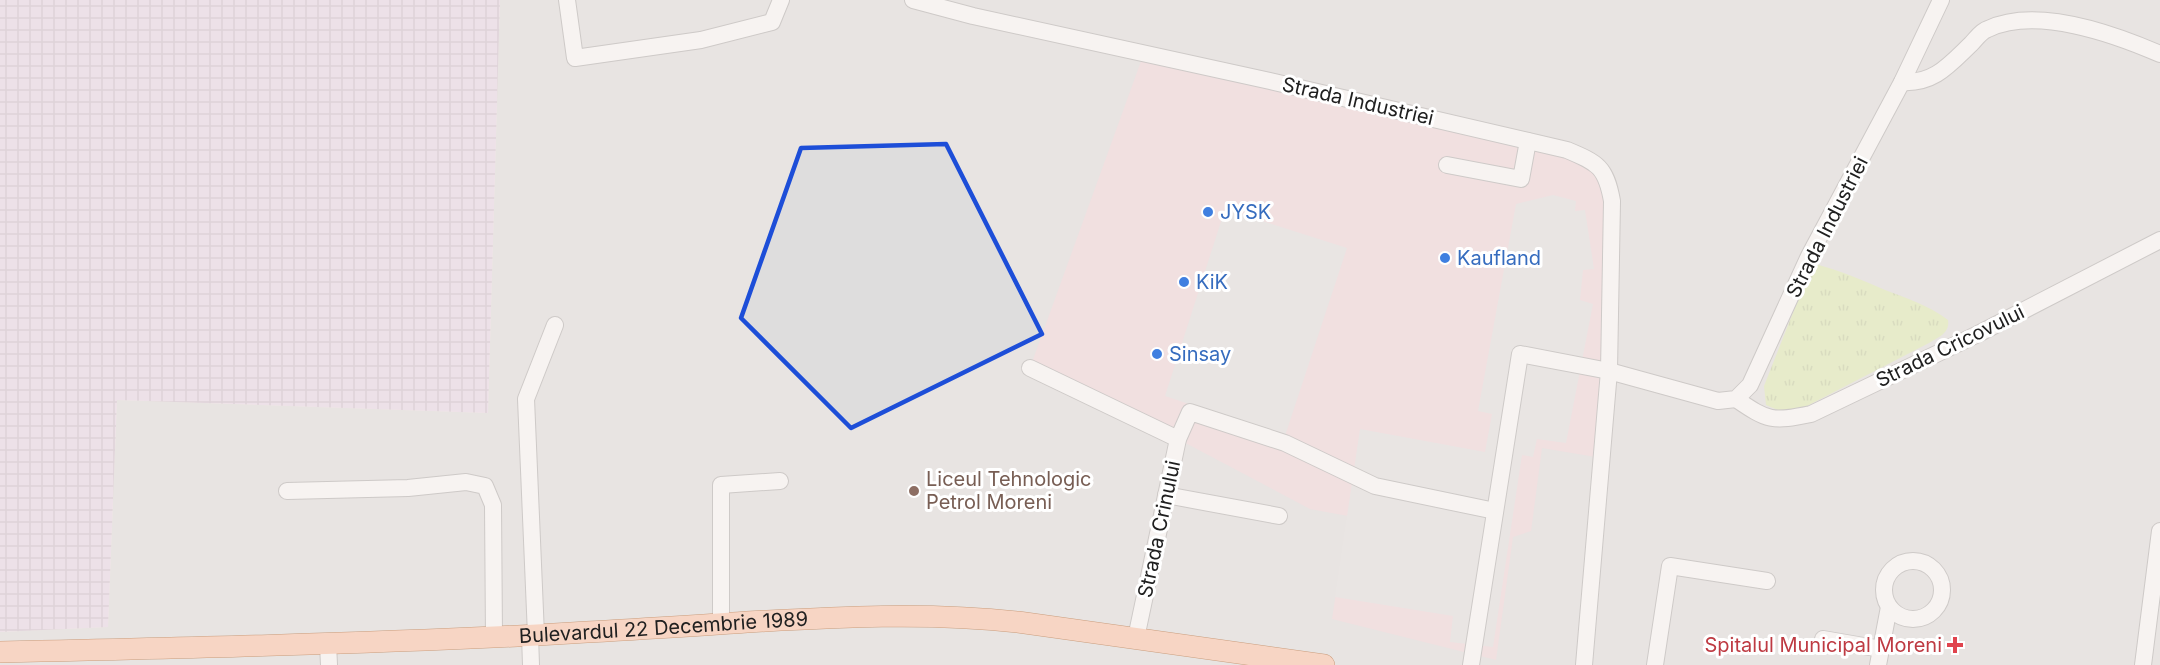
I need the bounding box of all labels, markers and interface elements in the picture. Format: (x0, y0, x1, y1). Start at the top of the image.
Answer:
street label: Strada Industriei (1280, 72, 1436, 130)
street label: Strada Industriei (1781, 153, 1873, 301)
place label: JYSK (1220, 200, 1271, 224)
marker: JYSK (1201, 205, 1215, 219)
place label: Kaufland (1457, 246, 1541, 270)
marker: Kaufland (1438, 251, 1452, 265)
place label: KiK (1196, 270, 1228, 294)
marker: KiK (1177, 275, 1191, 289)
street label: Strada Cricovului (1872, 300, 2028, 392)
place label: Sinsay (1169, 342, 1231, 366)
marker: Sinsay (1150, 347, 1164, 361)
street label: Strada Crinului (1133, 458, 1185, 600)
place label: Liceul Tehnologic Petrol Moreni (926, 467, 1092, 514)
marker: Liceul Tehnologic Petrol Moreni (907, 484, 921, 498)
street label: Bulevardul 22 Decembrie 1989 (518, 607, 809, 648)
place label: Spitalul Municipal Moreni (1705, 633, 1942, 657)
marker: Spitalul Municipal Moreni (1946, 636, 1964, 654)

